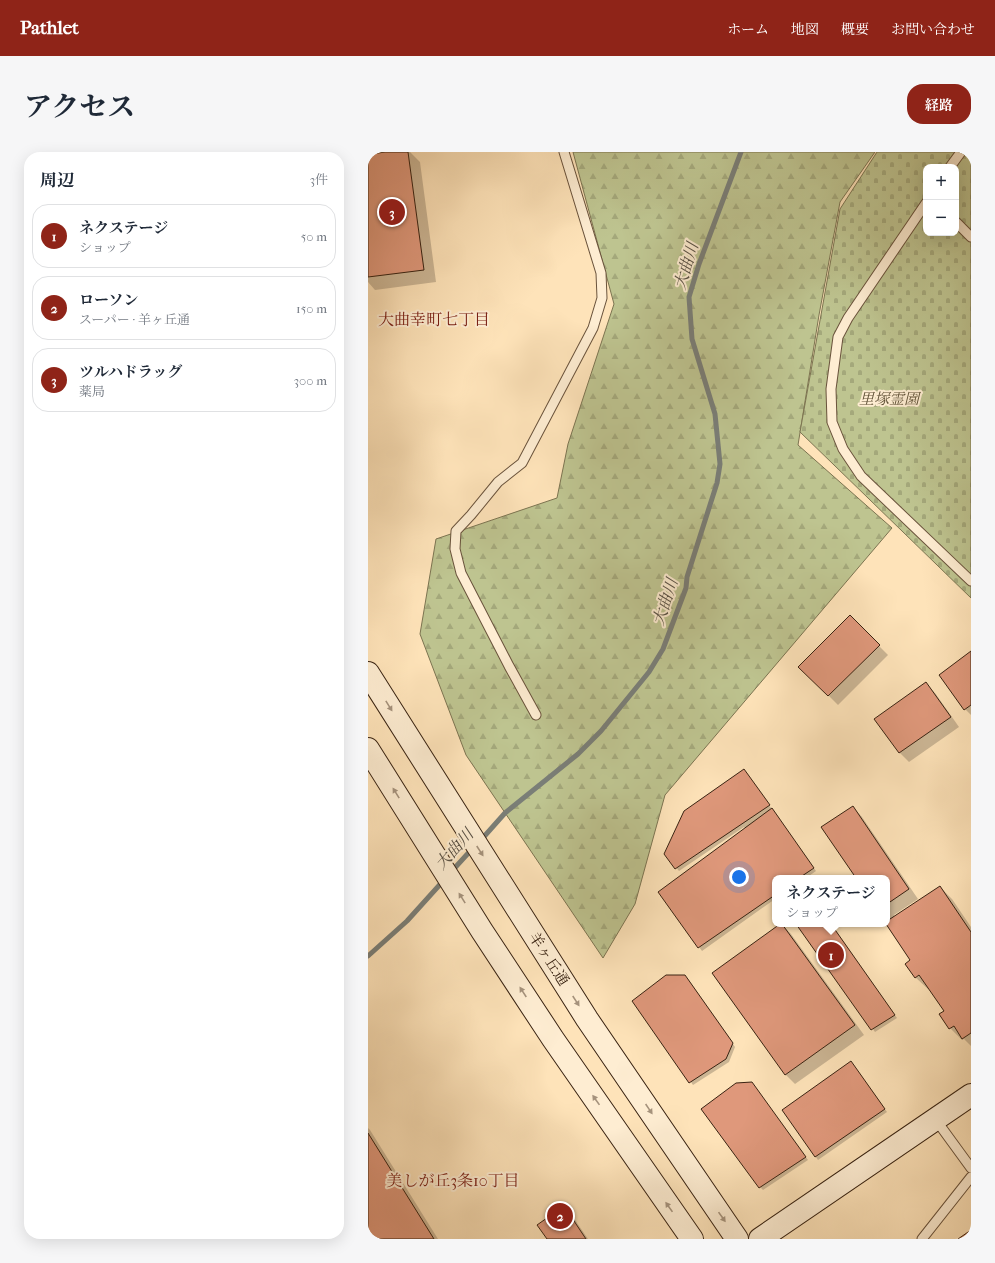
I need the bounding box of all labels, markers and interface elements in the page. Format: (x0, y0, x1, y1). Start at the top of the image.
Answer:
text: Pathlet (20, 17, 79, 39)
text: ホーム (727, 21, 769, 38)
text: 地図 (791, 21, 819, 38)
text: 概要 (841, 21, 869, 38)
text: お問い合わせ (891, 21, 975, 38)
button: 経路 (907, 84, 971, 124)
text: アクセス (24, 90, 135, 123)
map controls (923, 164, 959, 236)
button: + (923, 164, 959, 200)
text: 周辺 (40, 170, 74, 190)
text: 3件 (310, 172, 328, 187)
pin: 3 (379, 197, 405, 227)
button: − (923, 200, 959, 236)
text: ネクステージ (79, 219, 168, 237)
text: 1 (52, 229, 56, 244)
text: 50 m (301, 229, 327, 244)
water label: 大曲川 (670, 238, 703, 292)
text: ショップ (79, 240, 131, 255)
text: ローソン (79, 291, 138, 309)
text: 2 (51, 301, 57, 316)
text: 150 m (296, 301, 327, 316)
district label: 大曲幸町七丁目 (378, 310, 490, 329)
text: スーパー · 羊ヶ丘通 (79, 312, 190, 327)
text: ツルハドラッグ (79, 363, 182, 381)
text: 3 (51, 373, 57, 388)
text: 300 m (294, 373, 327, 388)
text: 薬局 (79, 384, 105, 399)
park label: 里塚霊園 (859, 390, 922, 408)
water label: 大曲川 (649, 574, 682, 628)
one-way arrow (385, 701, 392, 712)
one-way arrow (392, 788, 400, 799)
water label: 大曲川 (431, 823, 478, 873)
one-way arrow (476, 846, 484, 856)
your location (729, 867, 749, 887)
popup (772, 875, 890, 927)
text: ネクステージ (786, 884, 876, 902)
one-way arrow (458, 892, 465, 904)
text: ショップ (786, 905, 838, 920)
street label: 羊ヶ丘通 (525, 929, 573, 989)
pin: 1 (818, 940, 844, 970)
one-way arrow (519, 987, 527, 997)
one-way arrow (572, 996, 580, 1006)
one-way arrow (592, 1095, 600, 1105)
one-way arrow (645, 1104, 653, 1114)
district label: 美しが丘3条10丁目 (386, 1171, 520, 1190)
pin: 2 (547, 1201, 573, 1231)
one-way arrow (665, 1202, 673, 1212)
one-way arrow (718, 1212, 726, 1222)

